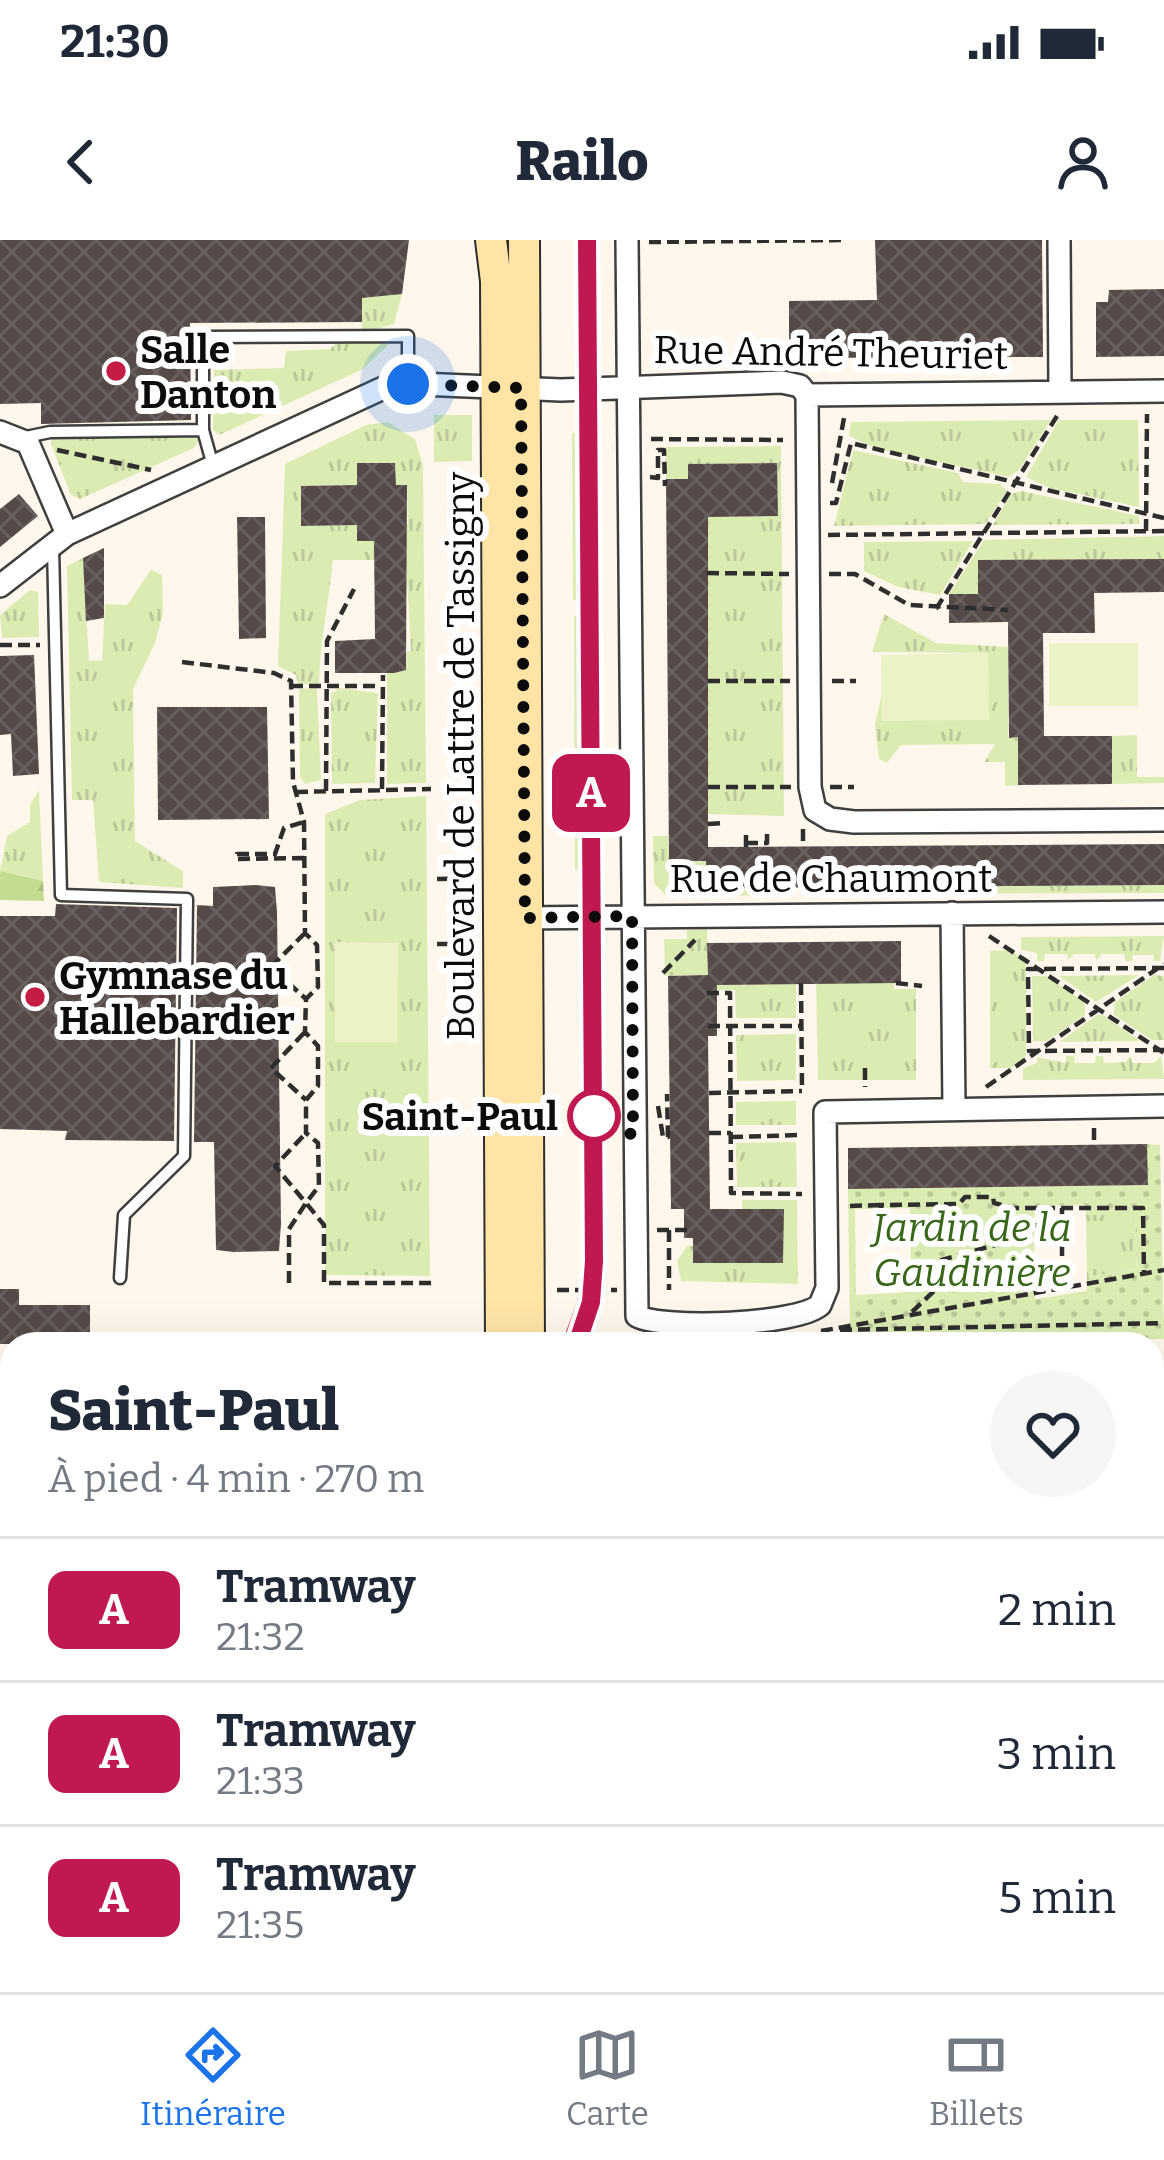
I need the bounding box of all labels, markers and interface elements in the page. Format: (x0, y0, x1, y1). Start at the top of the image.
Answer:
text: 21:30 (60, 15, 170, 69)
icon: back (48, 129, 114, 195)
icon: person (1050, 129, 1116, 195)
text: Railo (516, 130, 648, 194)
place label: Salle Danton (140, 327, 276, 418)
street label: Rue André Theuriet (653, 327, 1009, 379)
your location (378, 354, 438, 414)
marker: Salle Danton (103, 358, 129, 384)
street label: Boulevard de Lattre de Tassigny (438, 471, 484, 1040)
line badge: A (552, 754, 630, 832)
text: A (576, 768, 606, 818)
street label: Rue de Chaumont (670, 856, 992, 902)
place label: Gymnase du Hallebardier (59, 953, 295, 1044)
marker: Gymnase du Hallebardier (22, 984, 48, 1010)
marker: Saint-Paul (569, 1091, 619, 1141)
place label: Saint-Paul (361, 1094, 558, 1140)
park label: Jardin de la Gaudinière (870, 1205, 1071, 1296)
button: heart (990, 1371, 1116, 1497)
text: Saint-Paul (48, 1377, 339, 1445)
text: À pied · 4 min · 270 m (48, 1456, 424, 1502)
text: Tramway (216, 1560, 415, 1614)
text: 2 min (998, 1583, 1116, 1637)
text: A (99, 1585, 129, 1635)
text: 21:32 (216, 1614, 305, 1660)
text: Tramway (216, 1704, 415, 1758)
text: 3 min (997, 1727, 1116, 1781)
text: A (99, 1729, 129, 1779)
text: 21:33 (216, 1758, 305, 1804)
text: Tramway (216, 1848, 415, 1902)
text: 5 min (998, 1871, 1116, 1925)
text: A (99, 1873, 129, 1923)
text: 21:35 (216, 1902, 304, 1948)
tab: Itinéraire (140, 2022, 286, 2134)
tab: Carte (566, 2022, 649, 2134)
tab: Billets (929, 2022, 1024, 2134)

